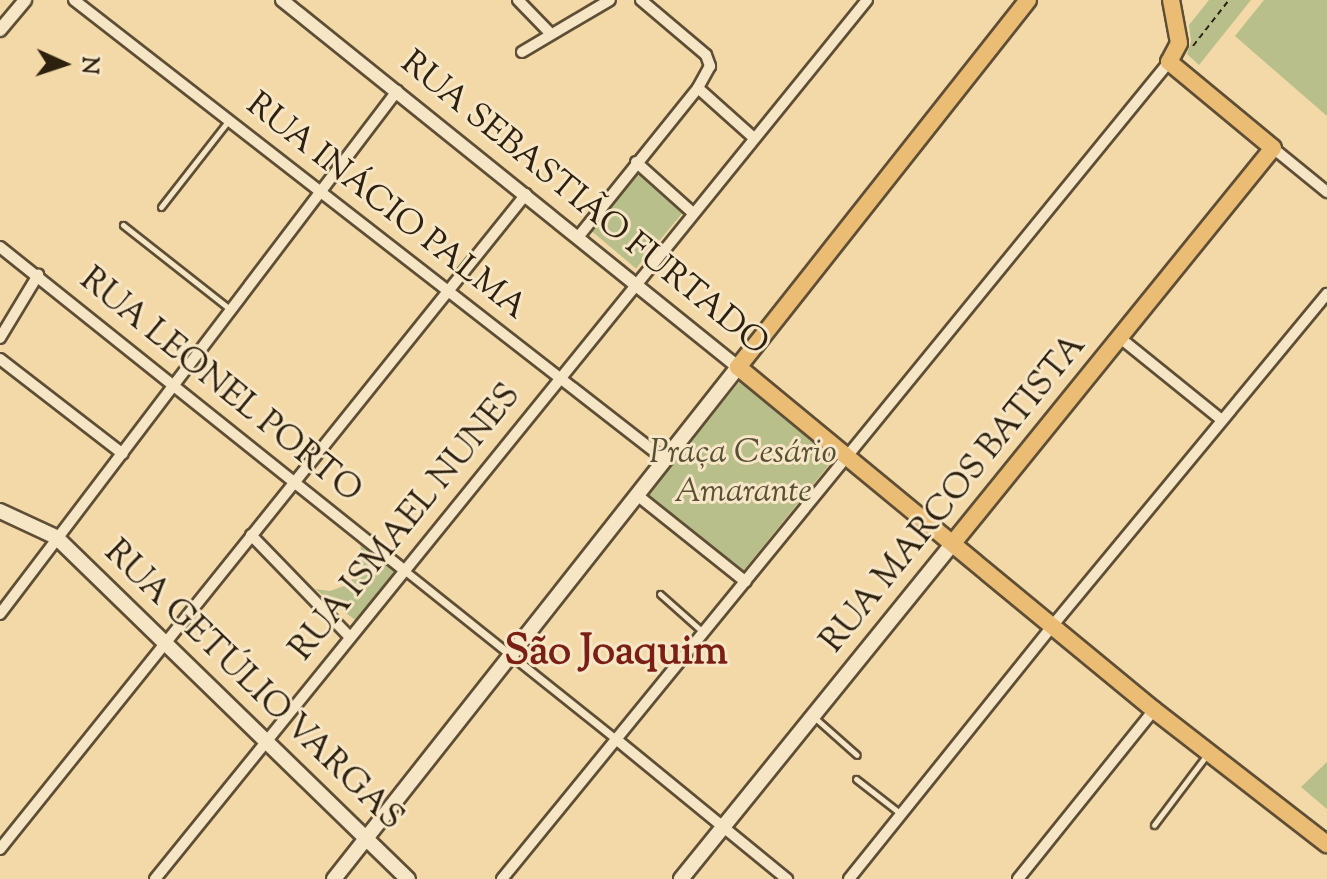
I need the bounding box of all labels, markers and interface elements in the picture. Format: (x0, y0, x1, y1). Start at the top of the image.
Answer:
north arrow (24, 24, 104, 104)
street label: RUA SEBASTIÃO FURTADO (392, 43, 776, 365)
text: N (72, 56, 104, 75)
street label: RUA INÁCIO PALMA (238, 85, 534, 329)
street label: RUA LEONEL PORTO (71, 260, 369, 512)
street label: RUA MARCOS BATISTA (813, 326, 1095, 662)
street label: RUA ISMAEL NUNES (282, 377, 530, 669)
park label: Praça Cesário Amarante (649, 433, 837, 512)
street label: RUA GETÚLIO VARGAS (95, 533, 411, 839)
district label: São Joaquim (504, 628, 728, 678)

